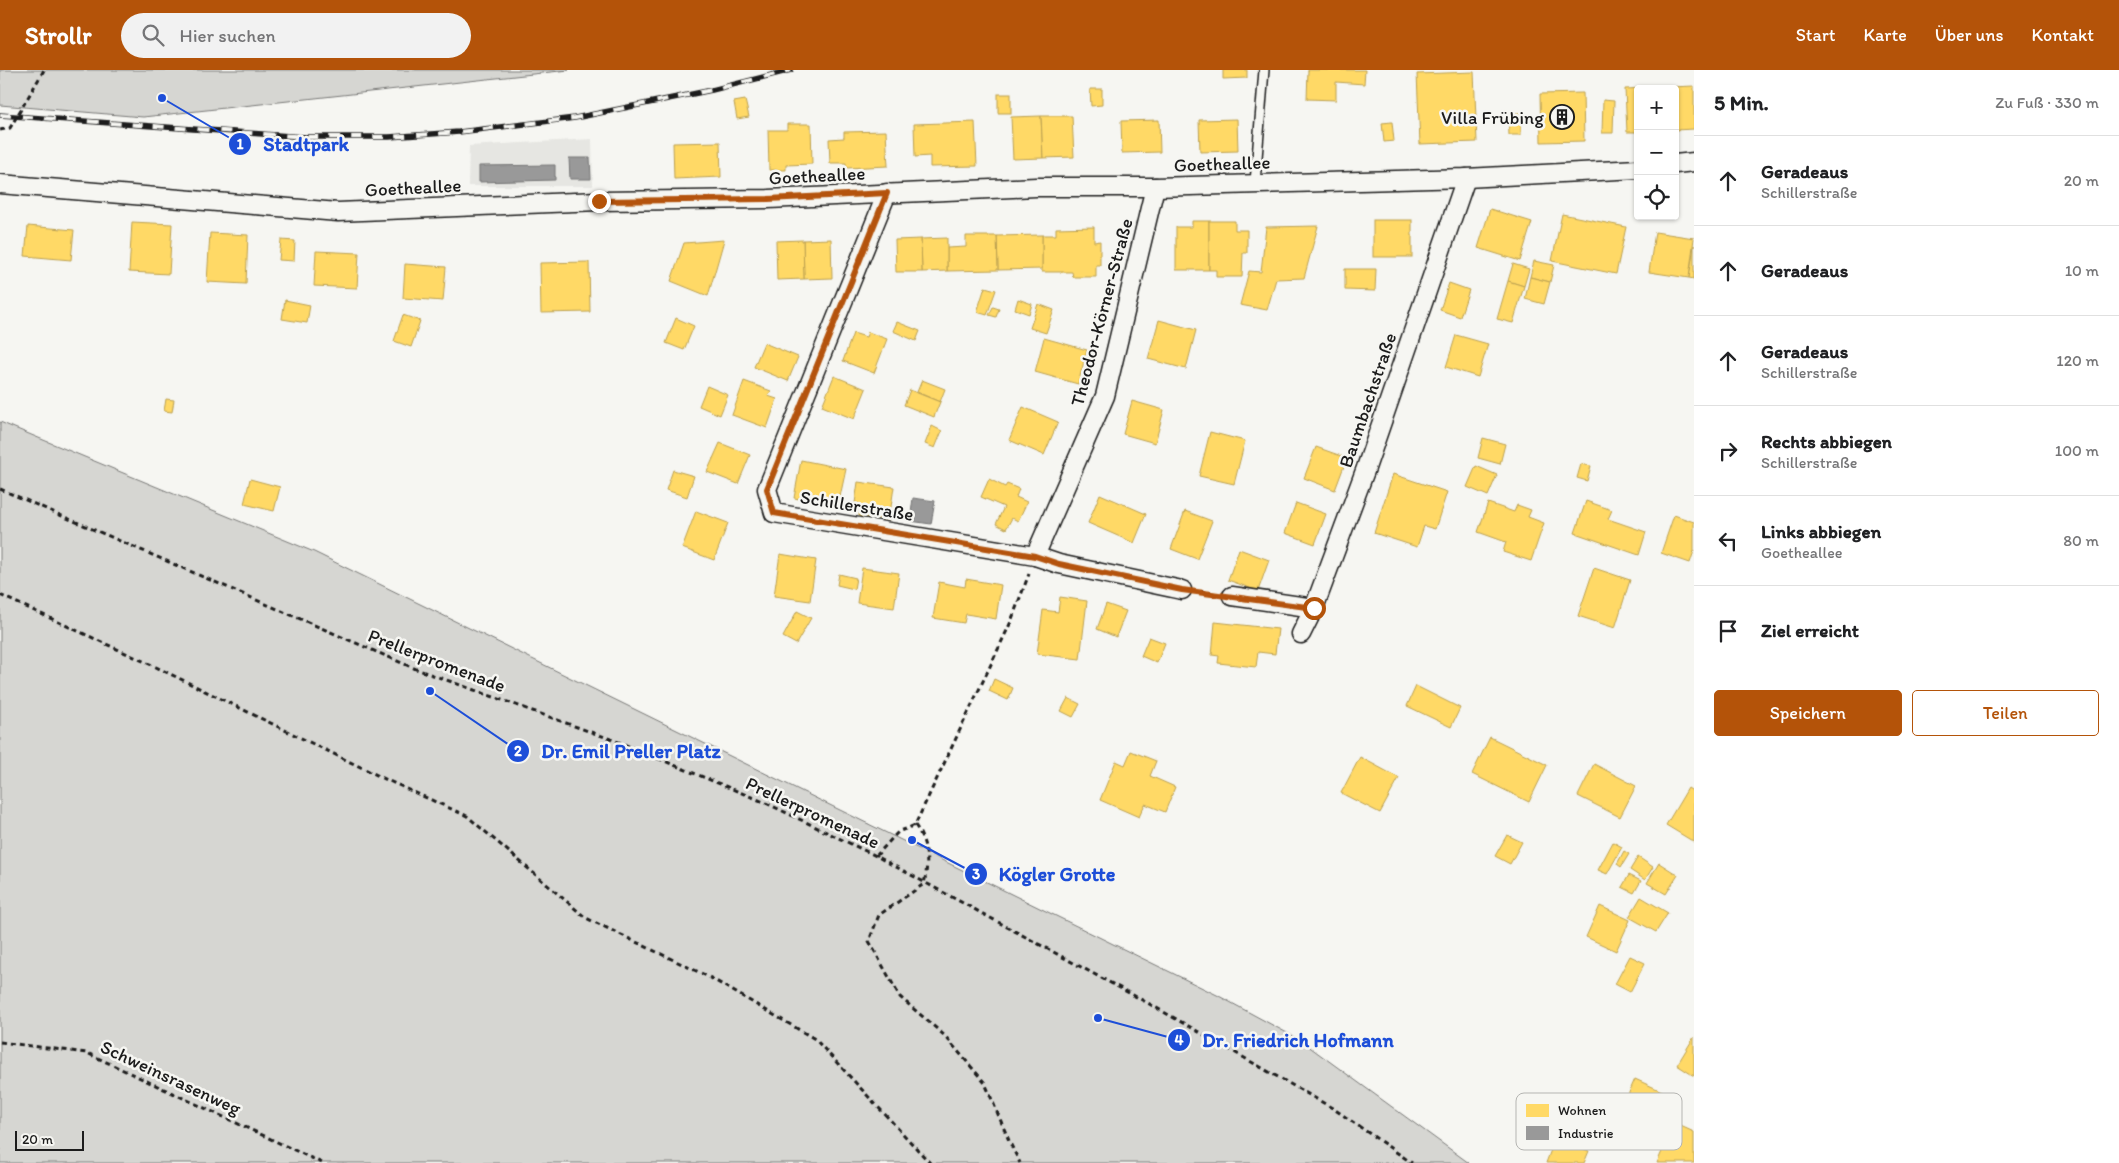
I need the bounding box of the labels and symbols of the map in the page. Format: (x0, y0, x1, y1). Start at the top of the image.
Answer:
building icon: Villa Frübing (1549, 104, 1575, 130)
place label: Villa Frübing (1441, 106, 1544, 129)
callout: Stadtpark (228, 126, 358, 161)
text: Stadtpark (263, 132, 350, 157)
text: 1 (237, 135, 244, 153)
street label: Goetheallee (1173, 150, 1271, 177)
street label: Goetheallee (768, 161, 866, 190)
street label: Goetheallee (364, 173, 462, 202)
route end (588, 190, 611, 213)
street label: Theodor-Körner-Straße (1065, 216, 1138, 409)
street label: Baumbachstraße (1334, 330, 1401, 471)
street label: Schillerstraße (799, 485, 915, 526)
route start (1303, 597, 1326, 620)
street label: Prellerpromenade (365, 624, 509, 697)
callout: Dr. Emil Preller Platz (506, 733, 731, 768)
text: Dr. Emil Preller Platz (541, 739, 722, 763)
text: 2 (514, 742, 522, 760)
street label: Prellerpromenade (742, 771, 884, 854)
callout: Kögler Grotte (964, 856, 1125, 891)
text: Kögler Grotte (999, 862, 1116, 887)
text: 3 (972, 865, 980, 883)
callout: Dr. Friedrich Hofmann (1167, 1022, 1403, 1057)
text: Dr. Friedrich Hofmann (1202, 1028, 1394, 1052)
text: 4 (1174, 1031, 1184, 1049)
street label: Schweinsrasenweg (97, 1035, 245, 1120)
legend (1516, 1093, 1682, 1150)
text: Wohnen (1558, 1102, 1606, 1119)
text: Industrie (1558, 1125, 1614, 1142)
scale bar (15, 1128, 84, 1151)

